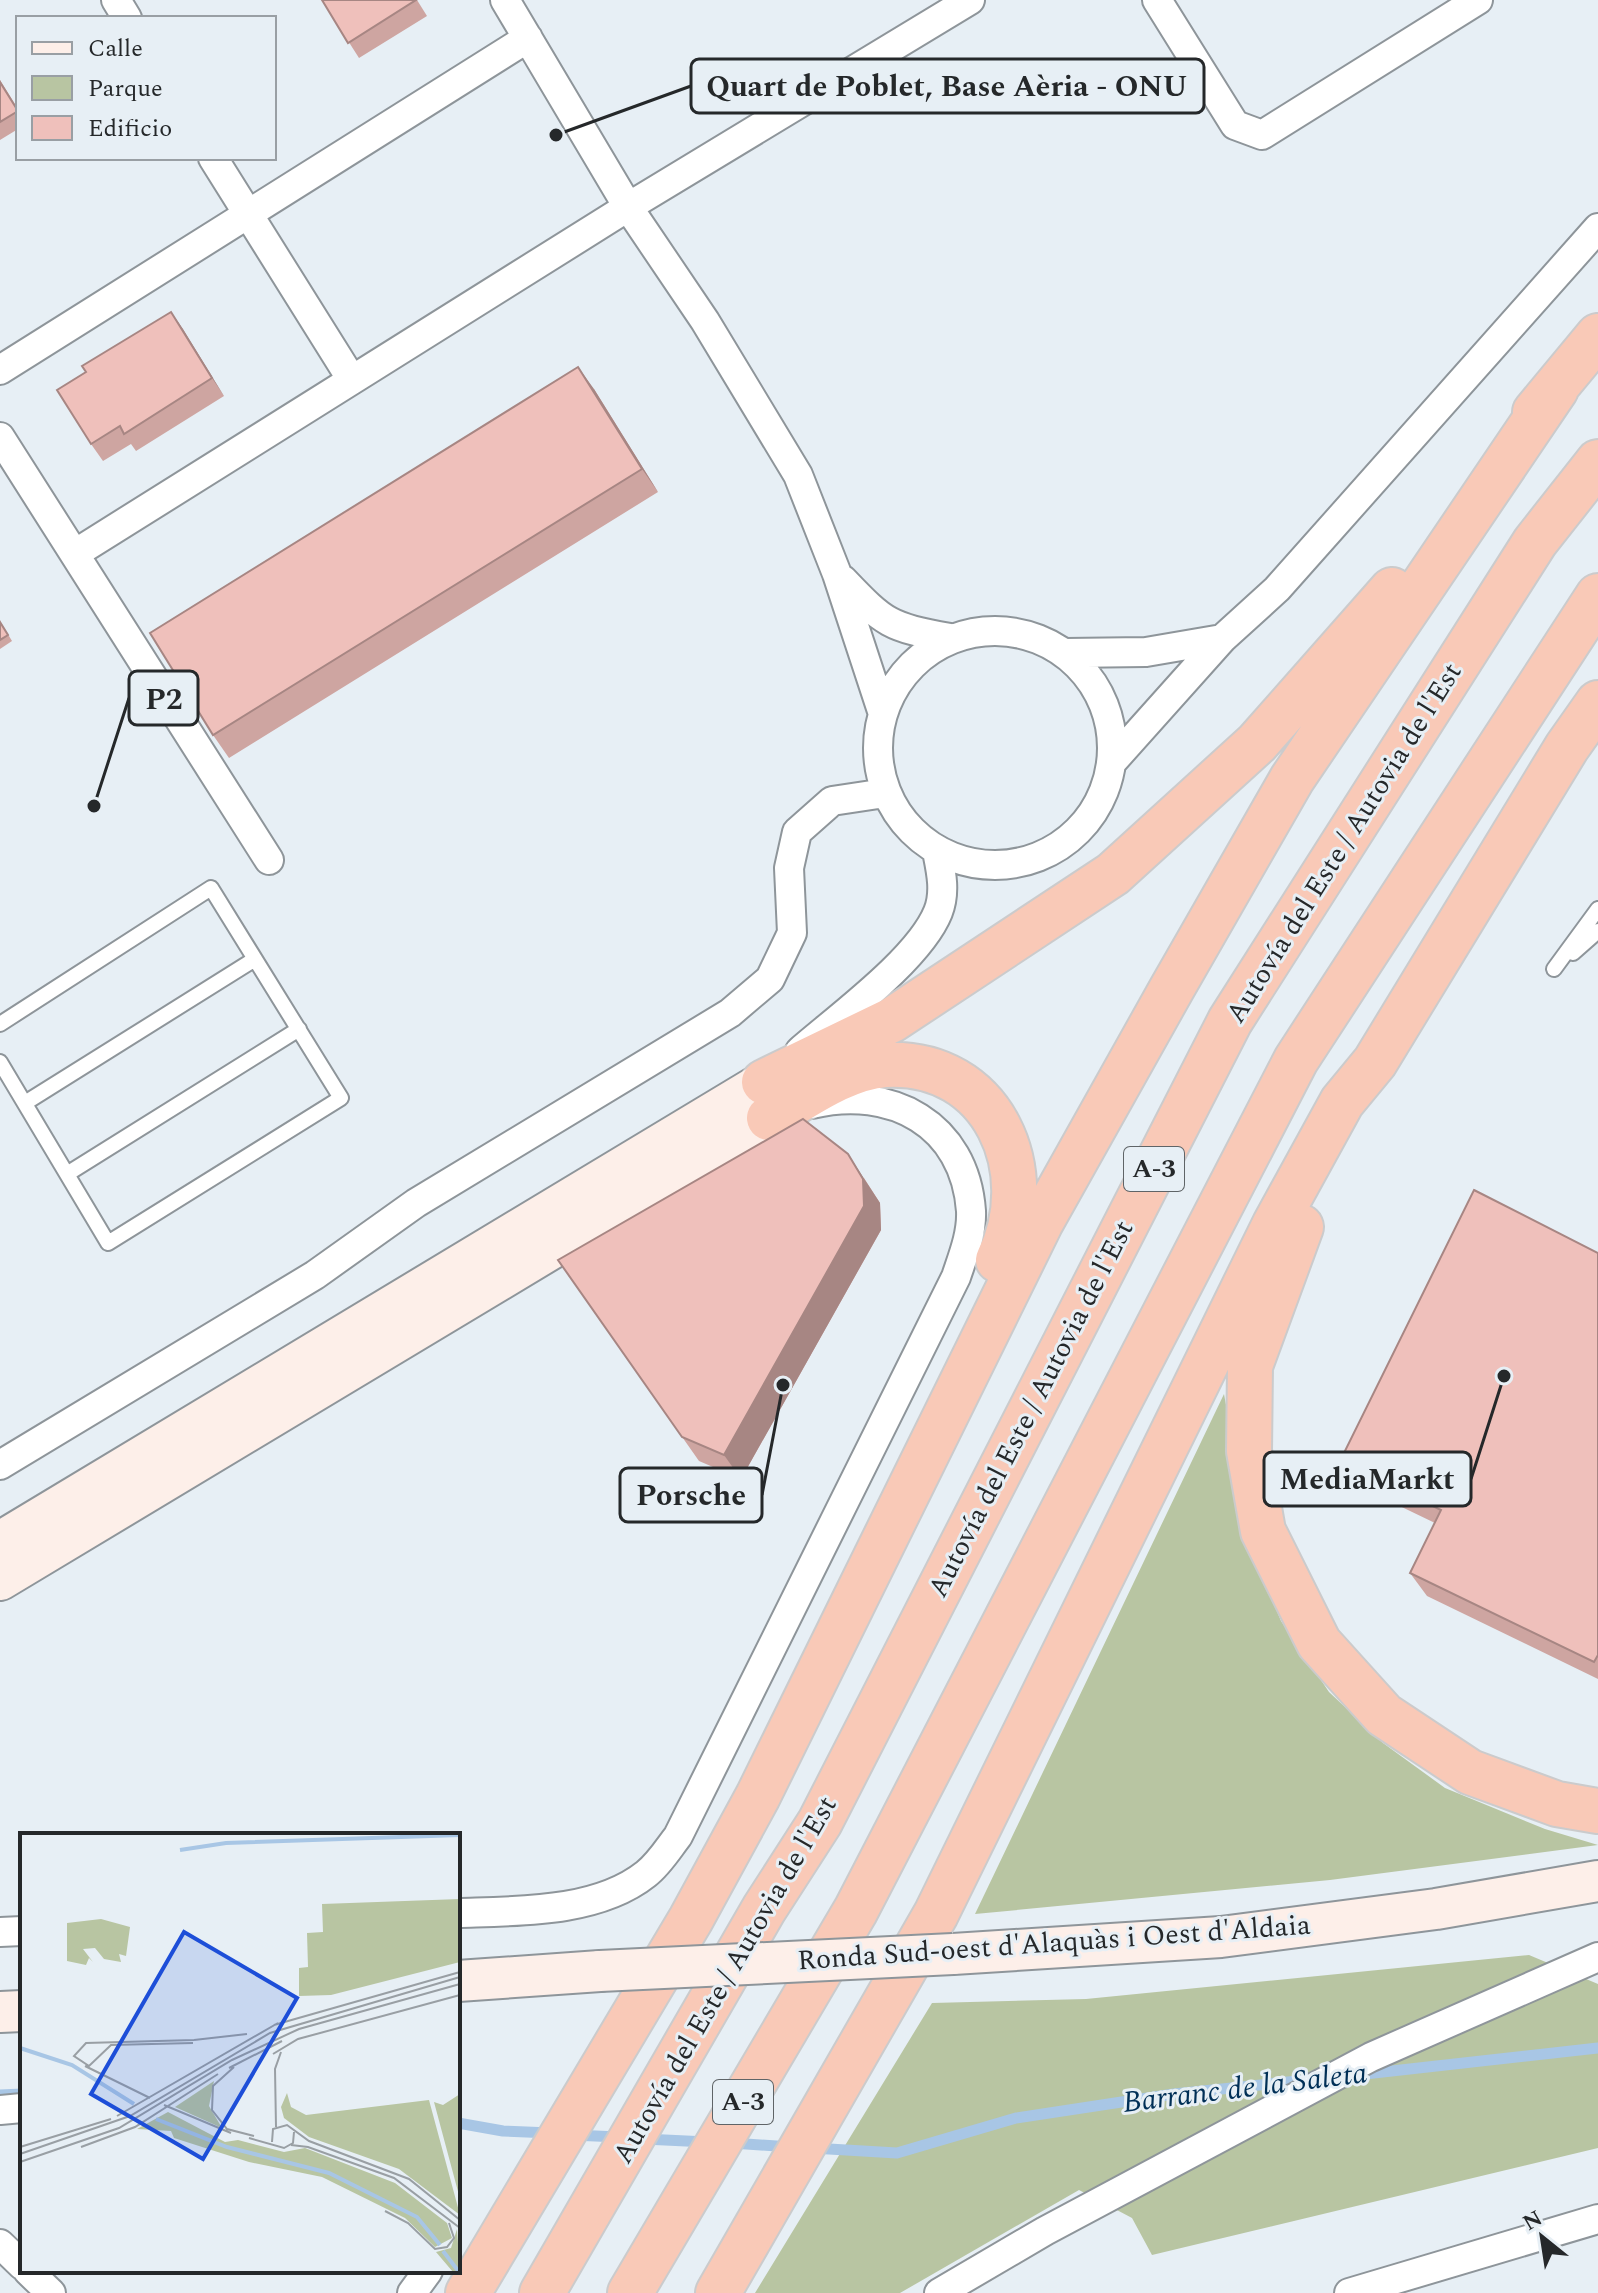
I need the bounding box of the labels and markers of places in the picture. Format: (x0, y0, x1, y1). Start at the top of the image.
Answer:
callout: Quart de Poblet, Base Aèria - ONU (691, 59, 1204, 113)
callout: P2 (129, 671, 198, 725)
callout: MediaMarkt (1264, 1452, 1471, 1506)
callout: Porsche (620, 1468, 762, 1522)

